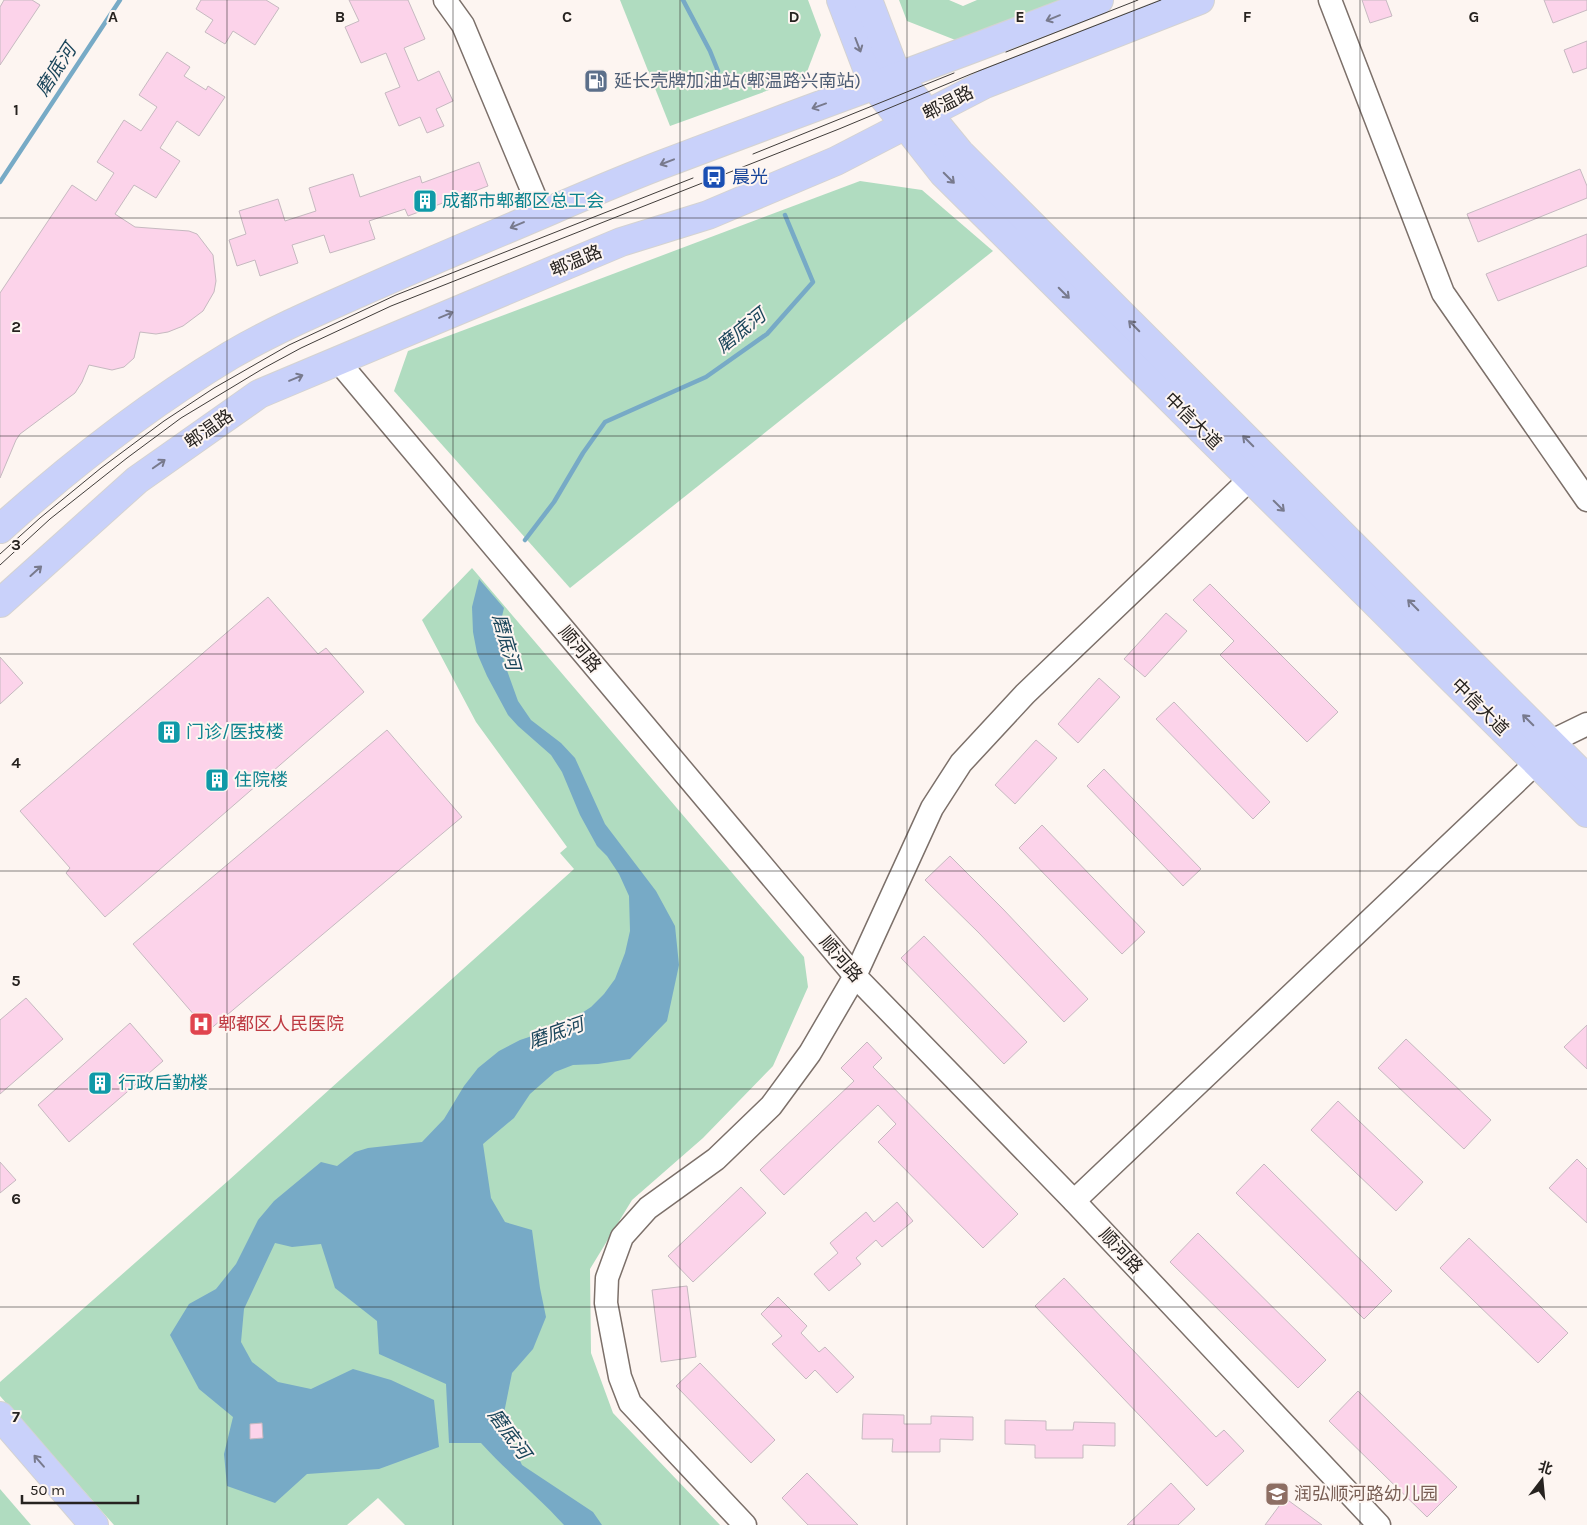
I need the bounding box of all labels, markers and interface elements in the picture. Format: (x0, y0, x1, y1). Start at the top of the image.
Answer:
text: A (108, 7, 118, 26)
text: B (335, 7, 345, 26)
text: C (562, 7, 572, 26)
text: D (789, 7, 800, 26)
text: E (1015, 7, 1025, 26)
text: F (1243, 7, 1252, 26)
text: G (1469, 7, 1479, 26)
one-way arrow (1046, 14, 1061, 23)
water label: 磨底河 (31, 37, 83, 100)
one-way arrow (855, 38, 864, 53)
fuel station icon: 延长壳牌加油站(郫温路兴南站) (583, 68, 609, 94)
place label: 延长壳牌加油站(郫温路兴南站) (614, 70, 861, 92)
street label: 郫温路 (919, 81, 977, 125)
text: 1 (13, 100, 19, 119)
one-way arrow (812, 102, 828, 111)
one-way arrow (660, 158, 675, 168)
bus stop icon: 晨光 (701, 164, 727, 190)
place label: 晨光 (732, 166, 768, 188)
one-way arrow (943, 172, 955, 185)
building icon: 成都市郫都区总工会 (412, 188, 438, 214)
place label: 成都市郫都区总工会 (442, 190, 604, 212)
one-way arrow (510, 221, 525, 230)
street label: 郫温路 (547, 240, 605, 282)
one-way arrow (1058, 287, 1070, 299)
water label: 磨底河 (712, 302, 773, 357)
one-way arrow (438, 310, 453, 320)
text: 2 (11, 317, 21, 336)
one-way arrow (1127, 320, 1140, 332)
one-way arrow (288, 373, 303, 383)
street label: 中信大道 (1160, 388, 1226, 454)
street label: 郫温路 (181, 405, 237, 453)
one-way arrow (1242, 435, 1255, 447)
one-way arrow (152, 459, 166, 469)
one-way arrow (1273, 500, 1285, 513)
text: 3 (11, 535, 21, 554)
one-way arrow (30, 565, 43, 576)
one-way arrow (1407, 599, 1419, 612)
water label: 磨底河 (488, 612, 525, 676)
street label: 顺河路 (554, 621, 606, 677)
street label: 中信大道 (1447, 674, 1513, 740)
one-way arrow (1522, 714, 1534, 726)
building icon: 门诊/医技楼 (156, 719, 182, 745)
place label: 门诊/医技楼 (186, 721, 284, 743)
text: 4 (11, 753, 21, 772)
building icon: 住院楼 (204, 767, 230, 793)
place label: 住院楼 (234, 769, 288, 791)
street label: 顺河路 (815, 931, 867, 987)
text: 5 (11, 971, 21, 990)
hospital icon: 郫都区人民医院 (188, 1011, 214, 1037)
water label: 磨底河 (525, 1012, 590, 1053)
place label: 郫都区人民医院 (218, 1013, 344, 1035)
building icon: 行政后勤楼 (87, 1070, 113, 1096)
place label: 行政后勤楼 (118, 1072, 208, 1094)
text: 6 (11, 1189, 21, 1208)
street label: 顺河路 (1095, 1224, 1147, 1278)
water label: 磨底河 (483, 1404, 537, 1467)
text: 7 (12, 1407, 20, 1426)
one-way arrow (33, 1455, 45, 1468)
north arrow (1517, 1455, 1567, 1505)
text: 北 (1536, 1458, 1555, 1478)
scale bar (22, 1472, 139, 1504)
text: 50 m (30, 1481, 65, 1499)
school or university icon: 润弘顺河路幼儿园 (1264, 1481, 1290, 1507)
place label: 润弘顺河路幼儿园 (1294, 1483, 1438, 1505)

